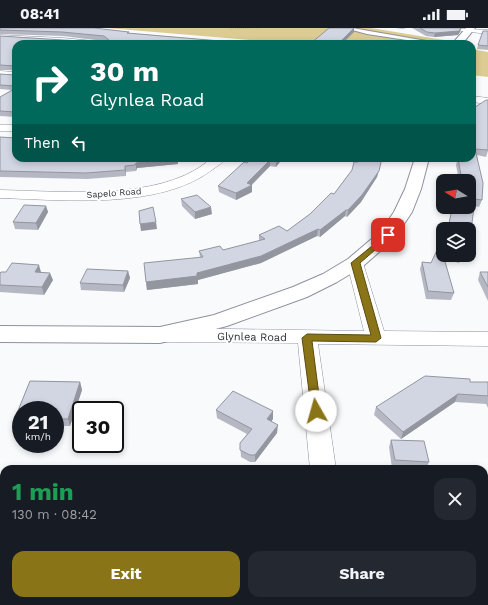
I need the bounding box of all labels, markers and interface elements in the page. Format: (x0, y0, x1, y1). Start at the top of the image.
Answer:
text: 08:41 (20, 5, 59, 23)
text: 30 m (90, 55, 159, 88)
icon: right (24, 56, 76, 108)
text: Glynlea Road (90, 89, 204, 110)
icon: left (68, 132, 90, 154)
text: Then (24, 134, 60, 152)
north arrow (436, 174, 476, 214)
map controls (436, 174, 476, 262)
street label: Sapelo Road (86, 186, 142, 200)
pin (371, 218, 405, 252)
button: layers (436, 222, 476, 262)
icon: arrive (377, 224, 399, 246)
street label: Glynlea Road (217, 330, 287, 344)
position arrow (295, 390, 337, 432)
speed limit sign: 30 (72, 401, 124, 453)
text: 21 (28, 410, 48, 434)
text: km/h (25, 431, 51, 442)
text: 1 min (12, 478, 74, 506)
button: close (434, 478, 476, 520)
text: 130 m · 08:42 (12, 507, 97, 522)
button: Exit (12, 551, 240, 597)
button: Share (248, 551, 476, 597)

